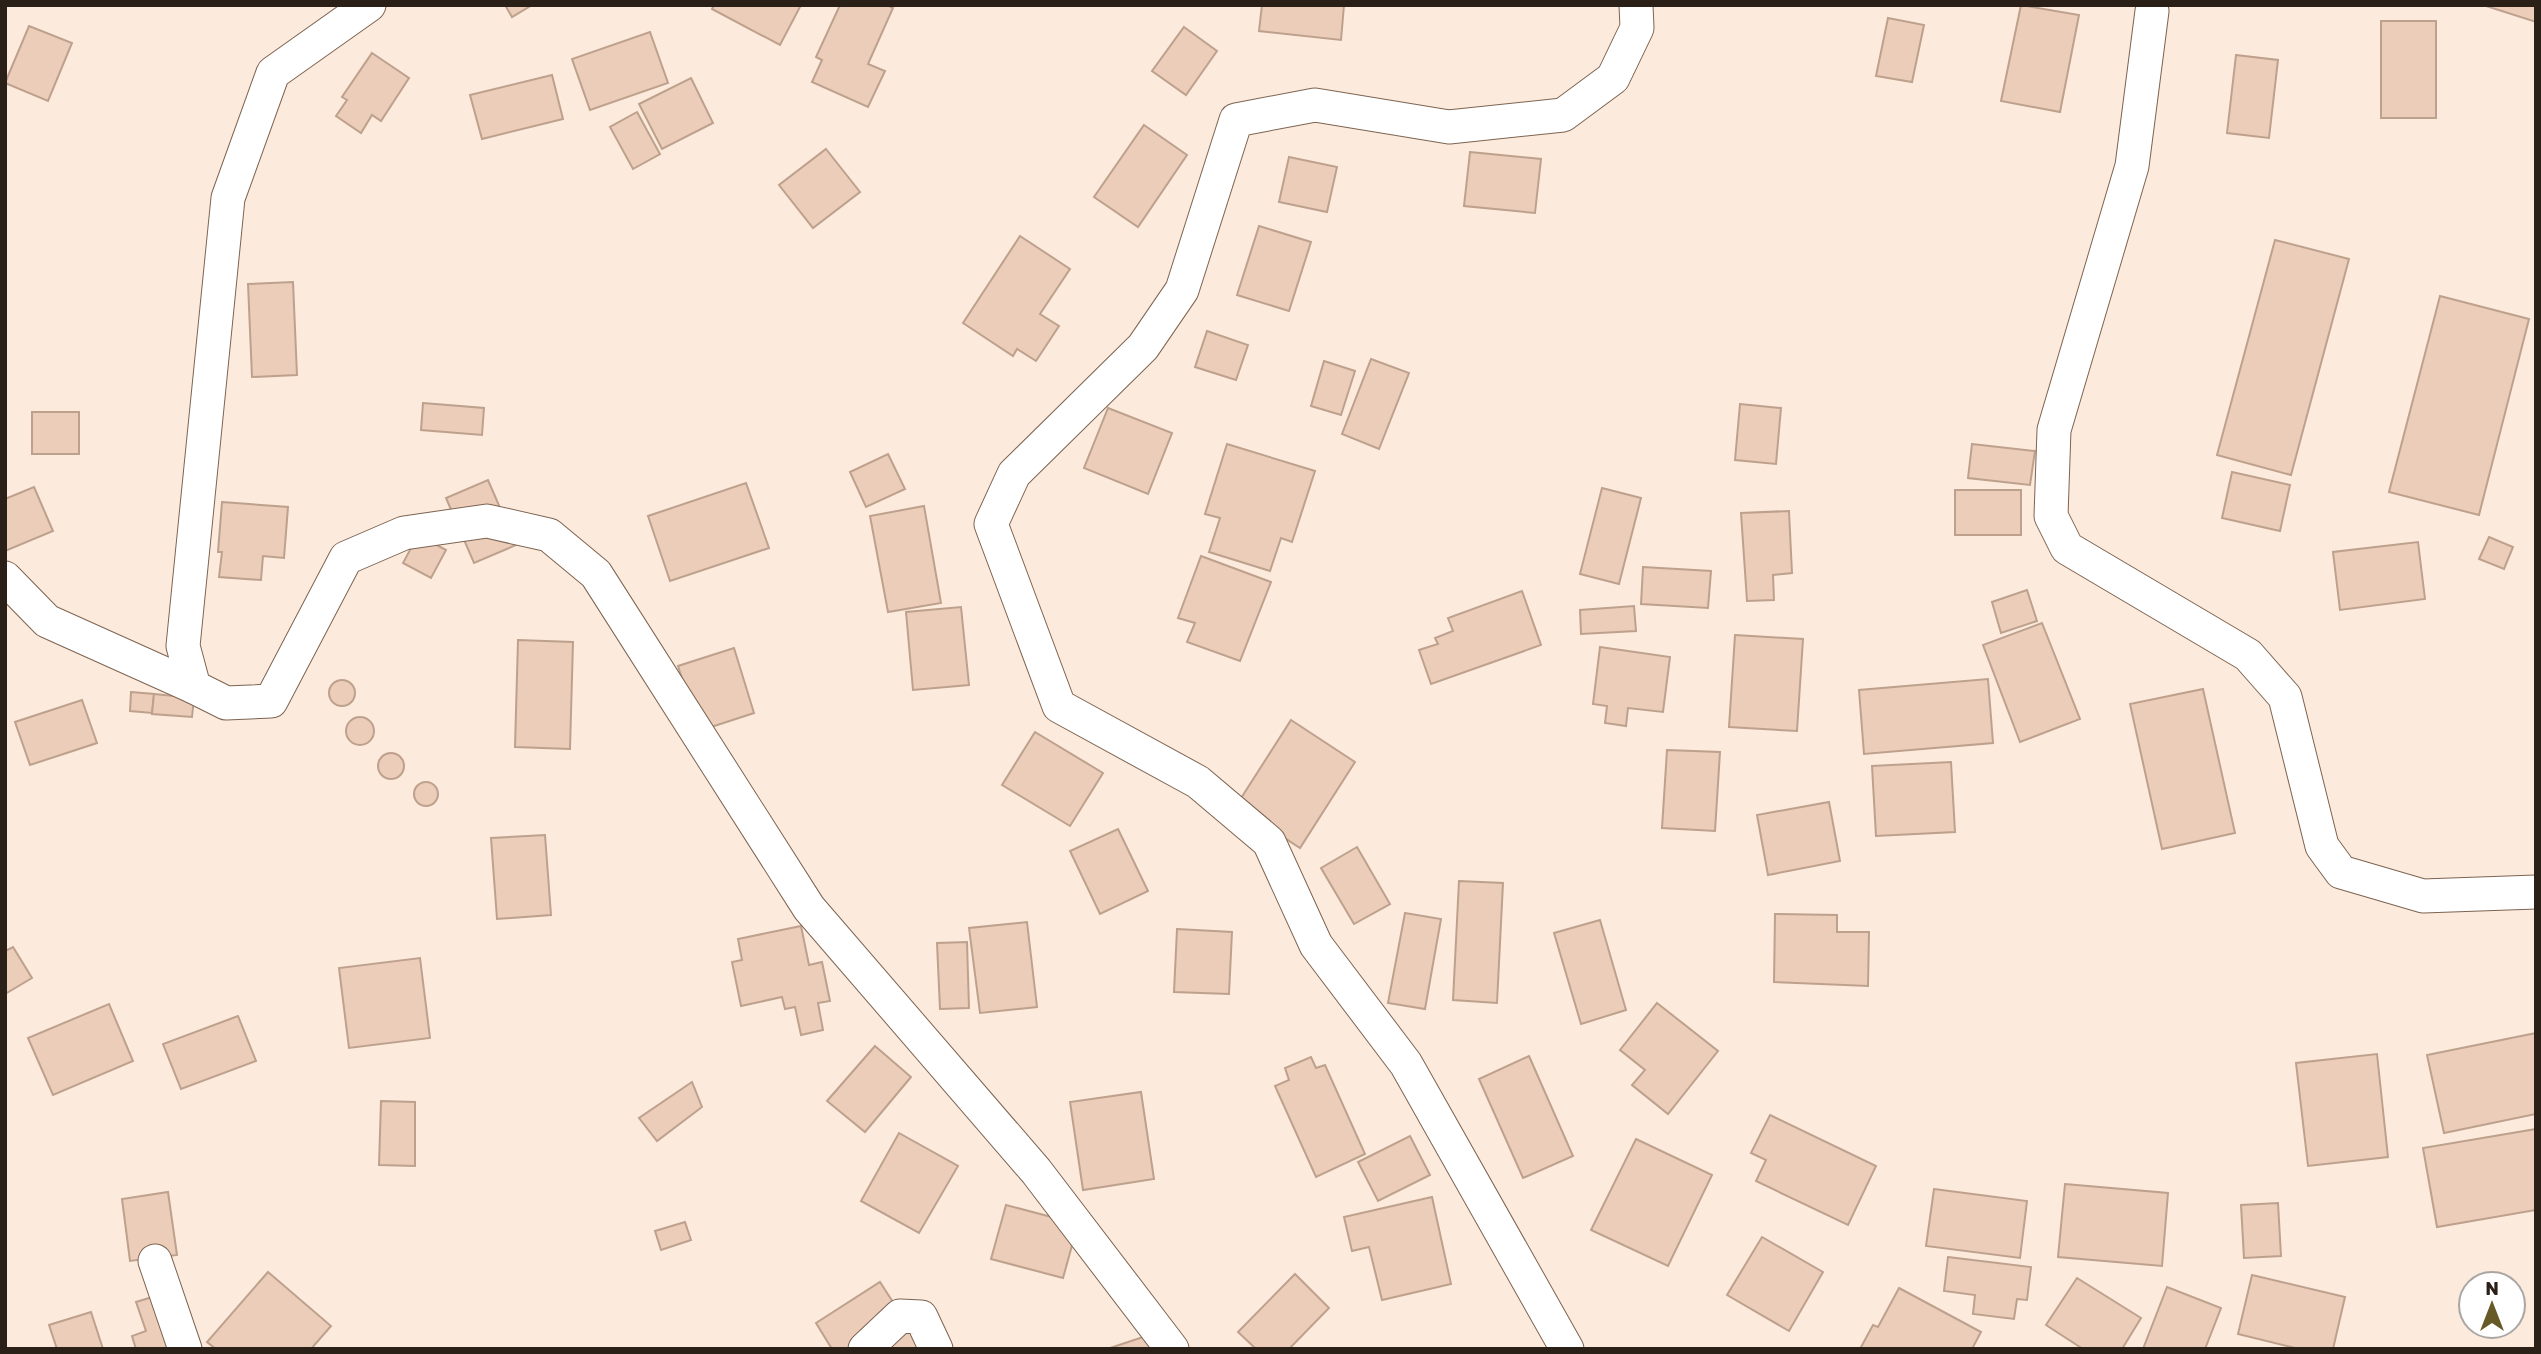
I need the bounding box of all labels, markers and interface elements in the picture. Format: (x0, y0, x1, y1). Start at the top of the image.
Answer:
north arrow (2457, 1270, 2527, 1340)
text: N (2485, 1277, 2499, 1300)

